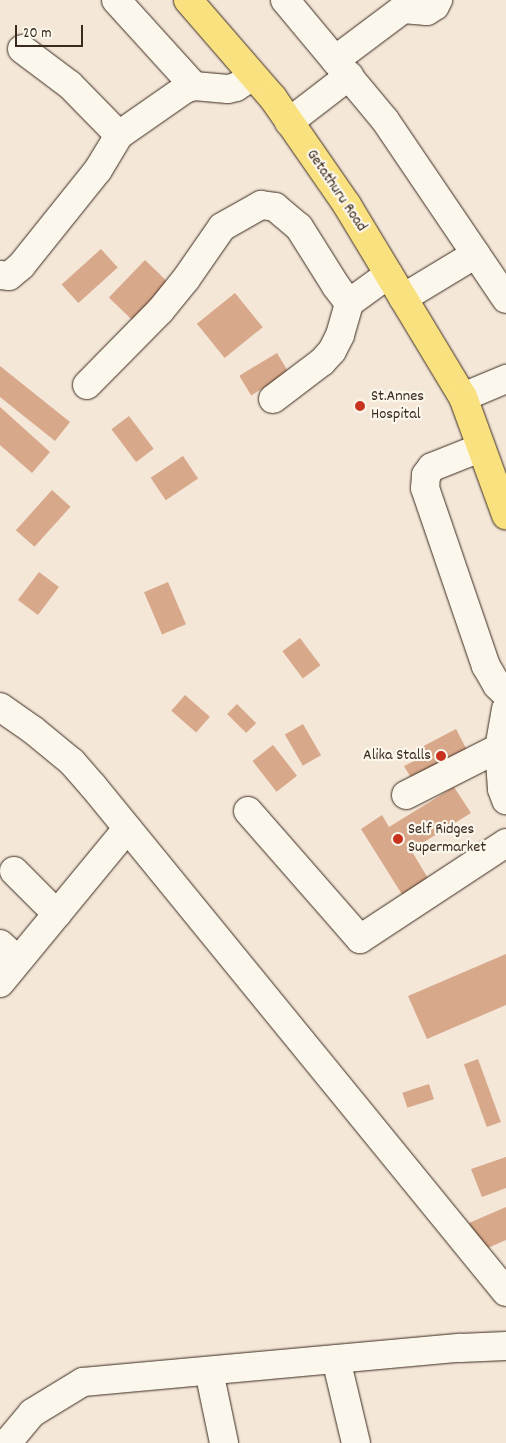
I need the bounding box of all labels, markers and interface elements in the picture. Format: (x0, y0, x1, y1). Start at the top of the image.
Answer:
scale bar (18, 15, 85, 47)
text: 20 m (23, 23, 51, 45)
street label: Getathuru Road (301, 146, 371, 236)
place label: St.Annes Hospital (371, 387, 424, 425)
marker: St.Annes Hospital (353, 399, 367, 413)
place label: Alika Stalls (363, 746, 431, 766)
marker: Alika Stalls (435, 750, 447, 762)
place label: Self Ridges Supermarket (408, 820, 486, 858)
marker: Self Ridges Supermarket (392, 833, 404, 845)

